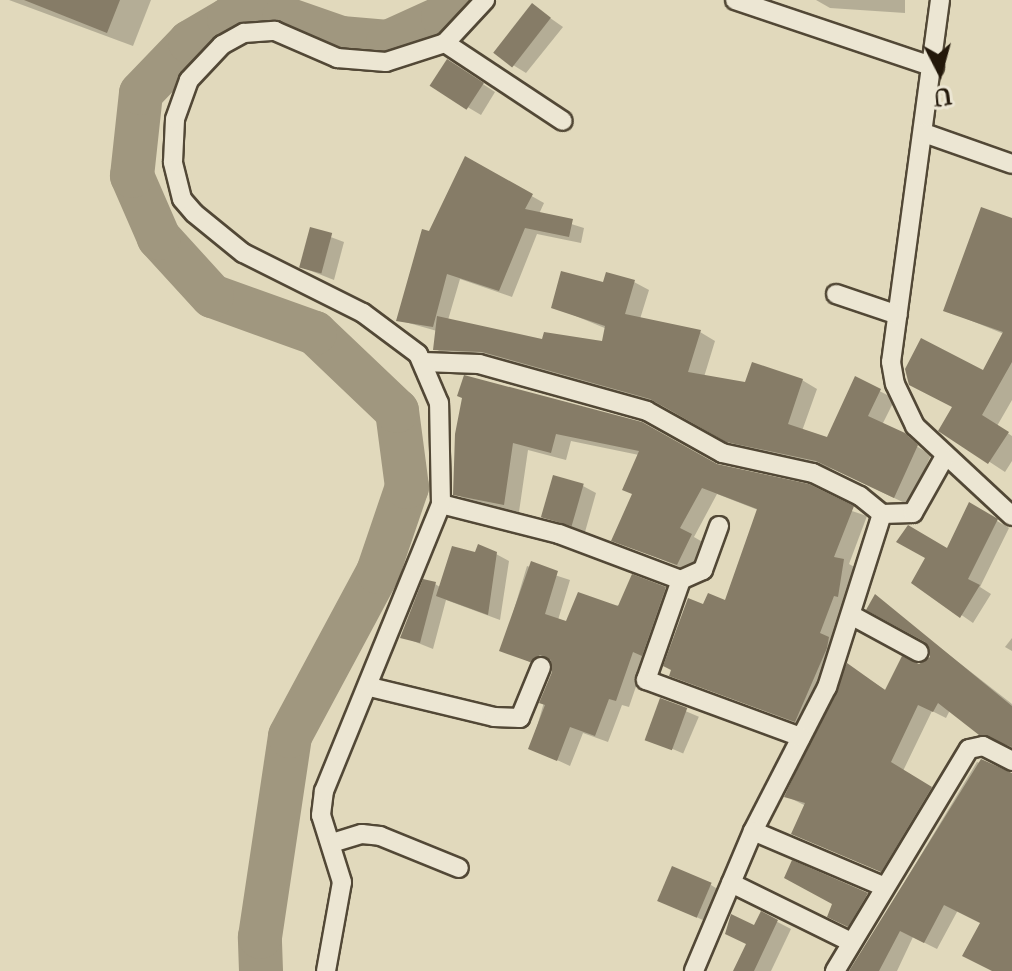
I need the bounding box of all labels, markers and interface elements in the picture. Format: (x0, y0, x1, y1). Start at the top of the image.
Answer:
north arrow (900, 32, 980, 112)
text: U (932, 81, 953, 111)

